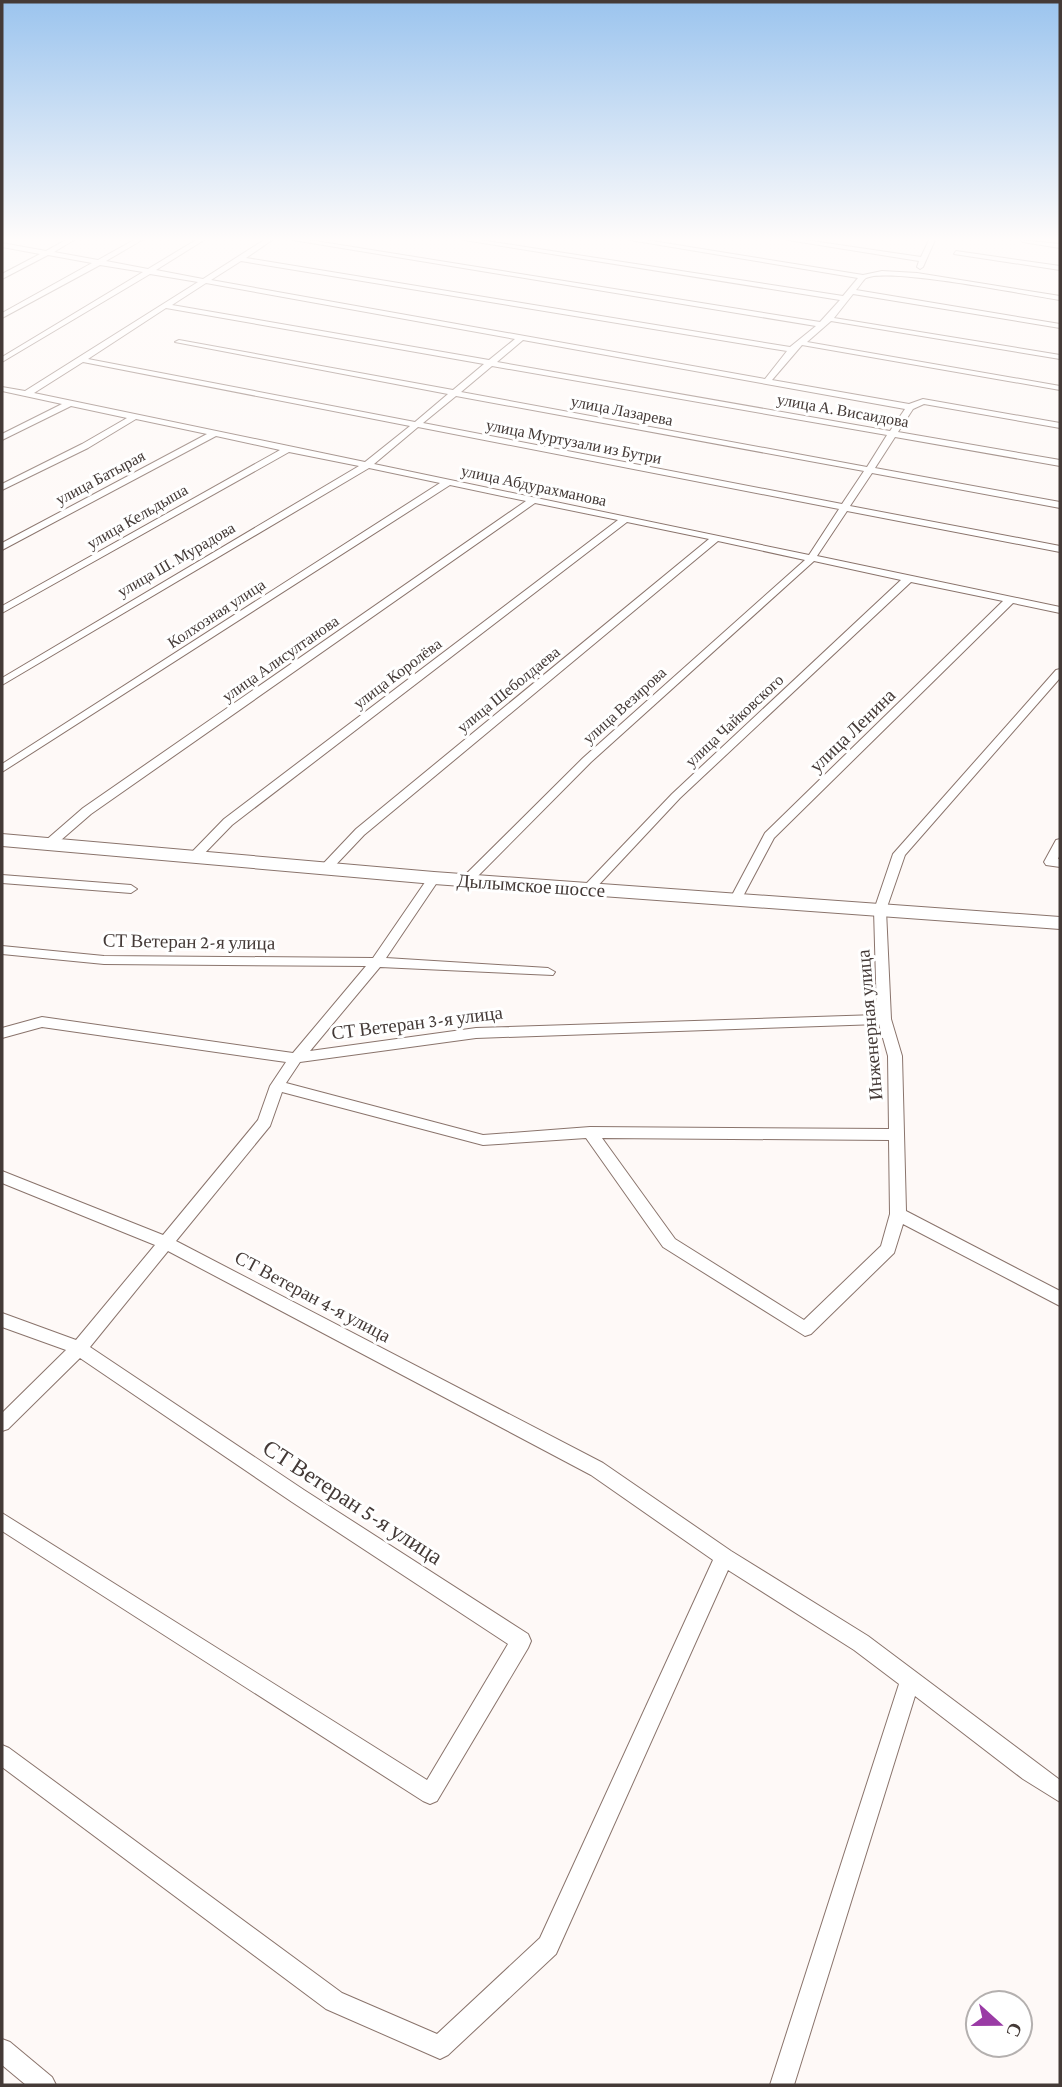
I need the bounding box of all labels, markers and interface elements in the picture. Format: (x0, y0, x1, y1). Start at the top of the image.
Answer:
street label: улица А. Висаидова (776, 391, 910, 431)
street label: улица Лазарева (569, 392, 674, 430)
street label: улица Муртузали из Бутри (485, 416, 664, 468)
street label: улица Батырая (53, 446, 149, 509)
street label: улица Абдурахманова (459, 462, 608, 510)
street label: улица Кельдыша (84, 481, 191, 553)
street label: улица Ш. Мурадова (114, 519, 239, 601)
street label: Колхозная улица (164, 576, 269, 652)
street label: улица Алисултанова (219, 612, 342, 706)
street label: улица Королёва (350, 635, 445, 713)
street label: улица Шеболдаева (454, 643, 563, 737)
street label: улица Везирова (579, 664, 670, 748)
street label: улица Чайковского (682, 671, 787, 771)
street label: улица Ленина (805, 684, 900, 776)
street label: Дылымское шоссе (456, 870, 606, 901)
street label: СТ Ветеран 2-я улица (103, 929, 276, 954)
street label: Инженерная улица (852, 948, 887, 1101)
street label: СТ Ветеран 3-я улица (330, 1001, 505, 1043)
street label: СТ Ветеран 4-я улица (231, 1247, 395, 1347)
street label: СТ Ветеран 5-я улица (258, 1434, 448, 1570)
north arrow (964, 1989, 1034, 2059)
text: С (1002, 2020, 1027, 2040)

